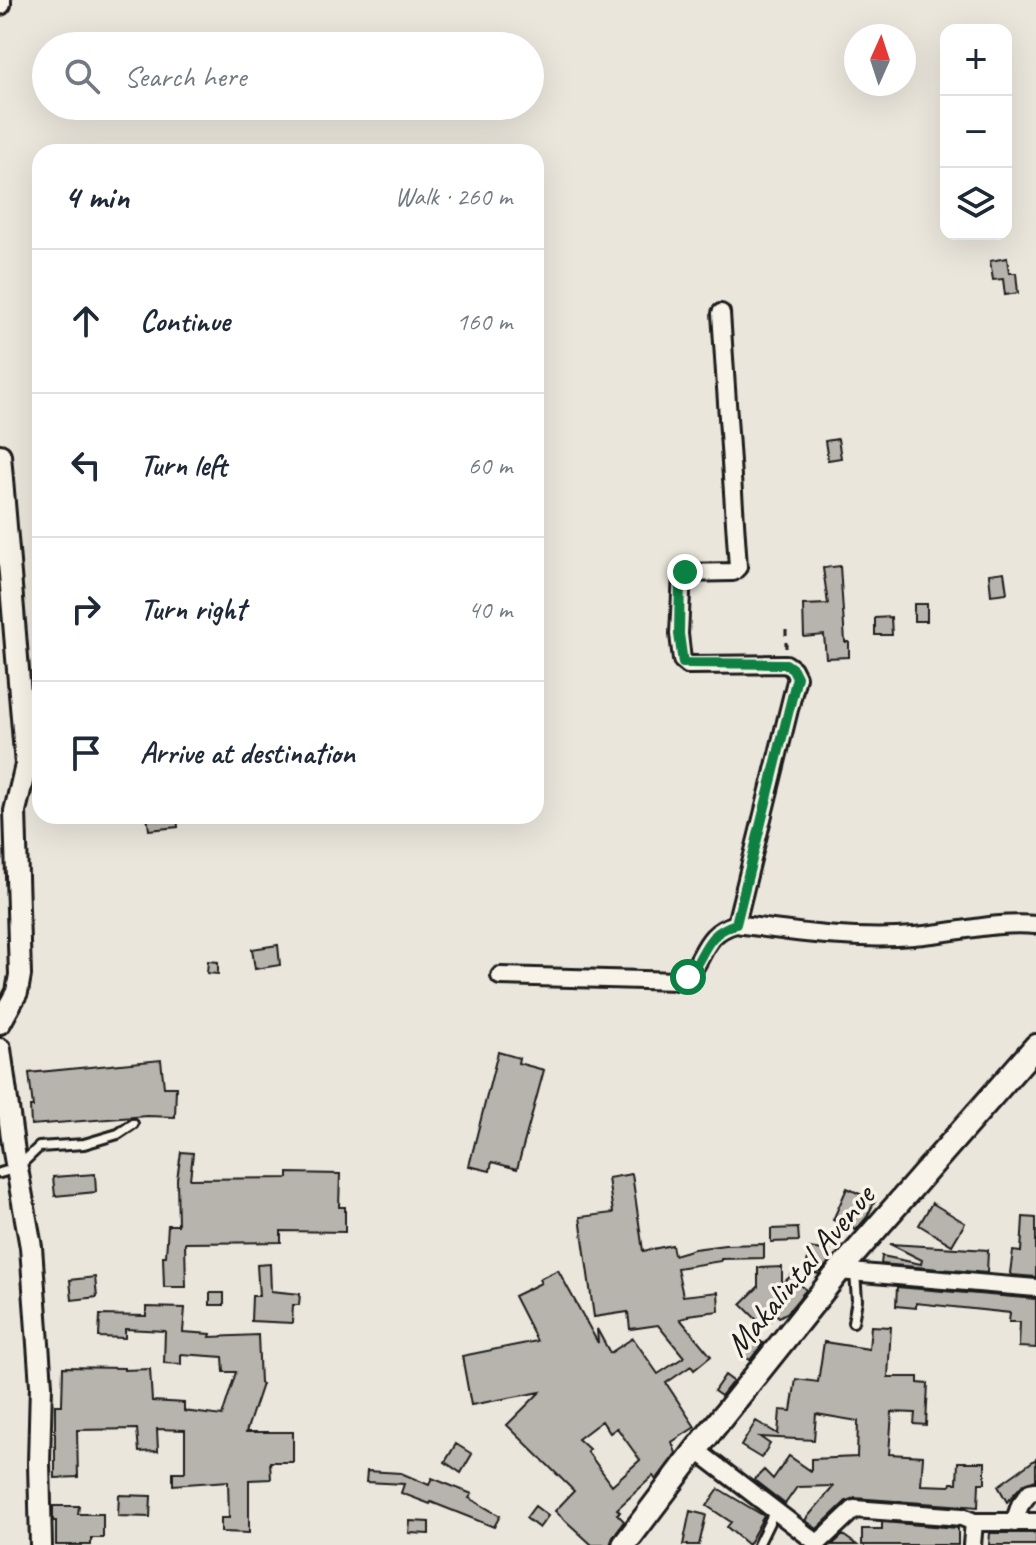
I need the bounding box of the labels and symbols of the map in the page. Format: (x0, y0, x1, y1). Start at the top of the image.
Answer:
north arrow (844, 24, 916, 96)
route end (667, 554, 703, 590)
route start (670, 959, 706, 995)
street label: Makalintal Avenue (715, 1173, 886, 1365)

